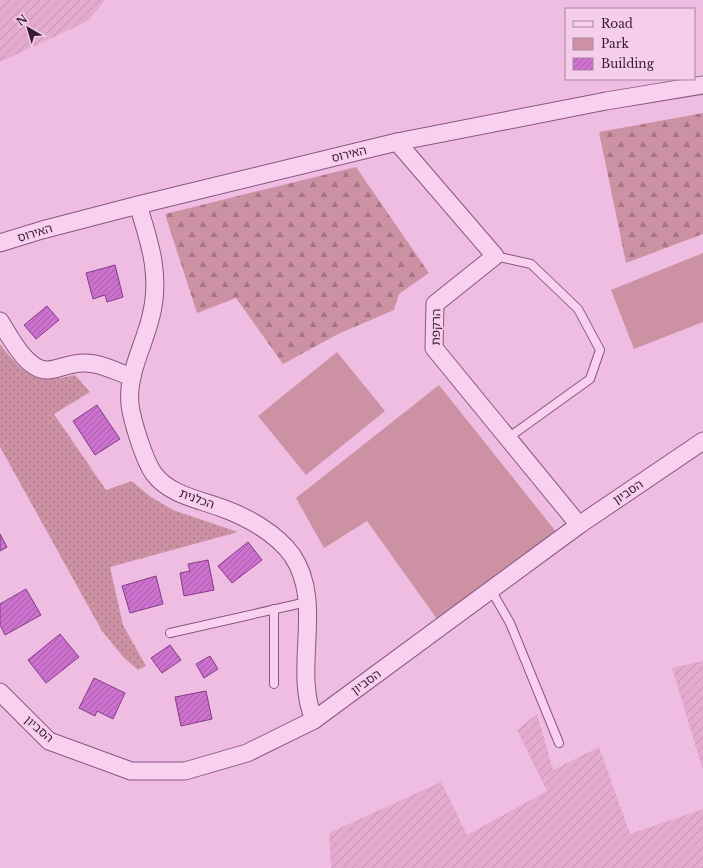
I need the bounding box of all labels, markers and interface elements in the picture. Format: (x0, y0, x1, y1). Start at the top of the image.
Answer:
north arrow (8, 8, 48, 48)
legend (565, 8, 695, 80)
text: N (13, 11, 31, 29)
text: Road (601, 16, 633, 31)
text: Park (601, 36, 629, 51)
text: Building (601, 56, 655, 71)
street label: האירוס (330, 142, 368, 165)
street label: האירוס (16, 220, 54, 245)
street label: הרקפת (428, 308, 443, 346)
street label: הסביון (610, 476, 646, 507)
street label: הכלנית (178, 485, 217, 512)
street label: הסביון (348, 666, 384, 697)
street label: הסביון (22, 712, 57, 745)

